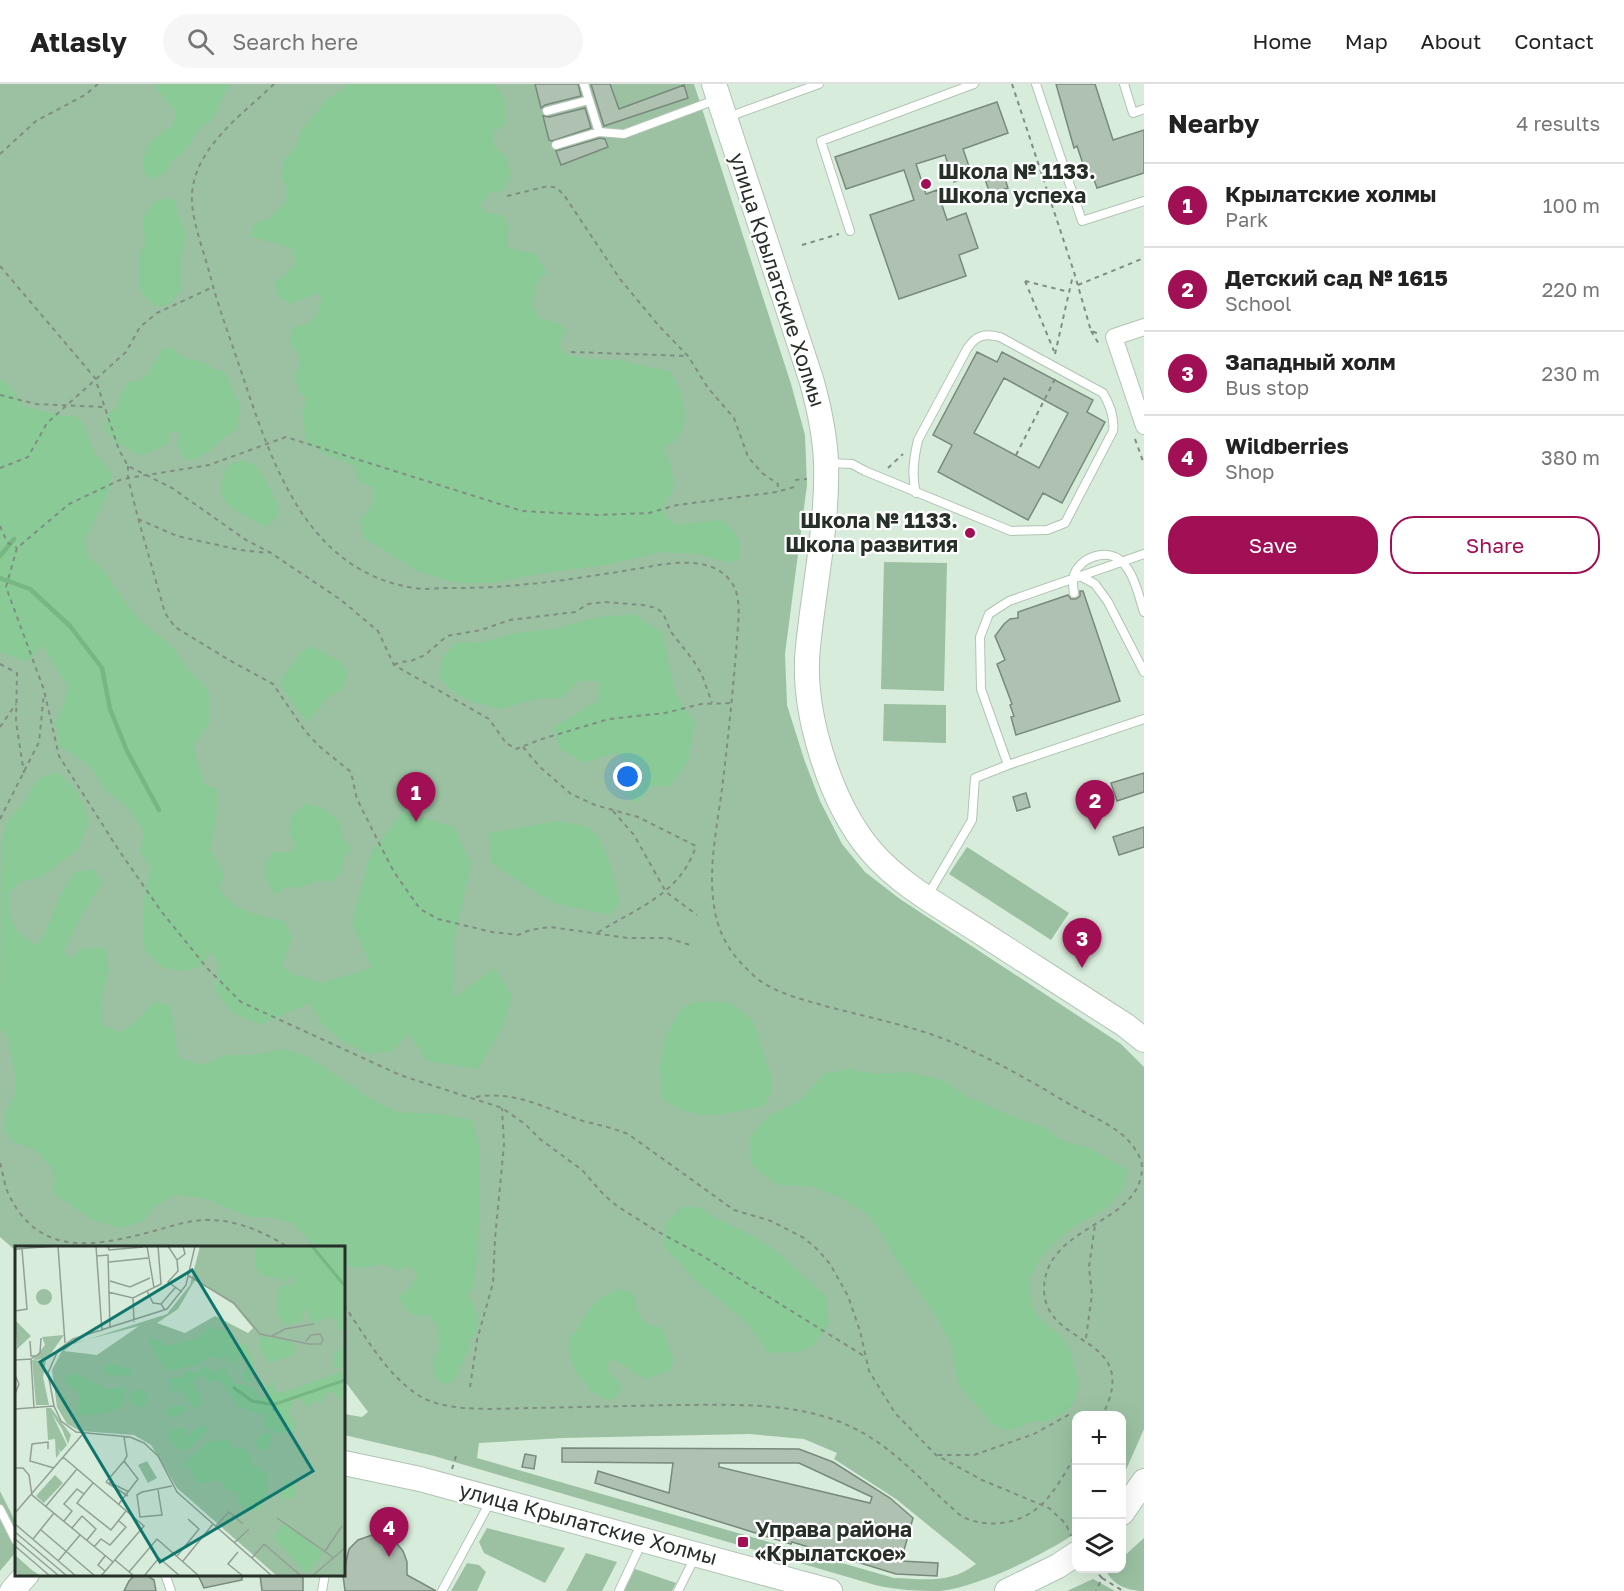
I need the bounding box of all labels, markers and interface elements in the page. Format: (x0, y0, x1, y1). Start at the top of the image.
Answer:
search box (163, 14, 583, 68)
text: Atlasly (30, 25, 127, 58)
icon: search (184, 25, 217, 58)
text: Search here (232, 28, 358, 55)
text: Home (1252, 28, 1312, 54)
text: Map (1345, 28, 1388, 54)
text: About (1421, 28, 1481, 54)
text: Contact (1514, 28, 1594, 54)
text: Nearby (1168, 108, 1259, 139)
text: 4 results (1516, 111, 1600, 135)
street label: улица Крылатские Холмы (724, 149, 831, 410)
place label: Школа № 1133. Школа успеха (938, 158, 1096, 208)
marker: Школа № 1133. Школа успеха (919, 177, 933, 191)
text: Крылатские холмы (1225, 180, 1437, 207)
text: 1 (1182, 193, 1193, 217)
text: 100 m (1543, 193, 1600, 217)
text: Park (1225, 207, 1268, 231)
text: Детский сад № 1615 (1225, 264, 1448, 291)
text: 2 (1181, 277, 1194, 301)
text: 220 m (1542, 277, 1600, 301)
text: School (1225, 291, 1291, 315)
text: Западный холм (1225, 348, 1395, 375)
text: 3 (1181, 361, 1194, 385)
text: 230 m (1542, 361, 1600, 385)
text: Bus stop (1225, 375, 1309, 399)
text: Wildberries (1225, 432, 1349, 459)
text: 4 (1181, 445, 1194, 469)
text: 380 m (1541, 445, 1600, 469)
text: Shop (1225, 459, 1274, 483)
place label: Школа № 1133. Школа развития (785, 507, 958, 557)
button: Save (1168, 516, 1378, 574)
button: Share (1390, 516, 1600, 574)
marker: Школа № 1133. Школа развития (963, 526, 977, 540)
your location (613, 762, 642, 791)
pin: 1 (396, 772, 436, 822)
pin: 2 (1076, 780, 1114, 830)
pin: 3 (1062, 918, 1102, 968)
inset map (15, 1246, 345, 1576)
map controls (1072, 1411, 1126, 1573)
button: + (1072, 1411, 1126, 1465)
button: − (1072, 1465, 1126, 1519)
street label: улица Крылатские Холмы (456, 1476, 720, 1570)
pin: 4 (370, 1508, 408, 1557)
place label: Управа района «Крылатское» (755, 1516, 912, 1566)
button: layers (1072, 1519, 1126, 1573)
marker: Управа района «Крылатское» (736, 1535, 750, 1549)

